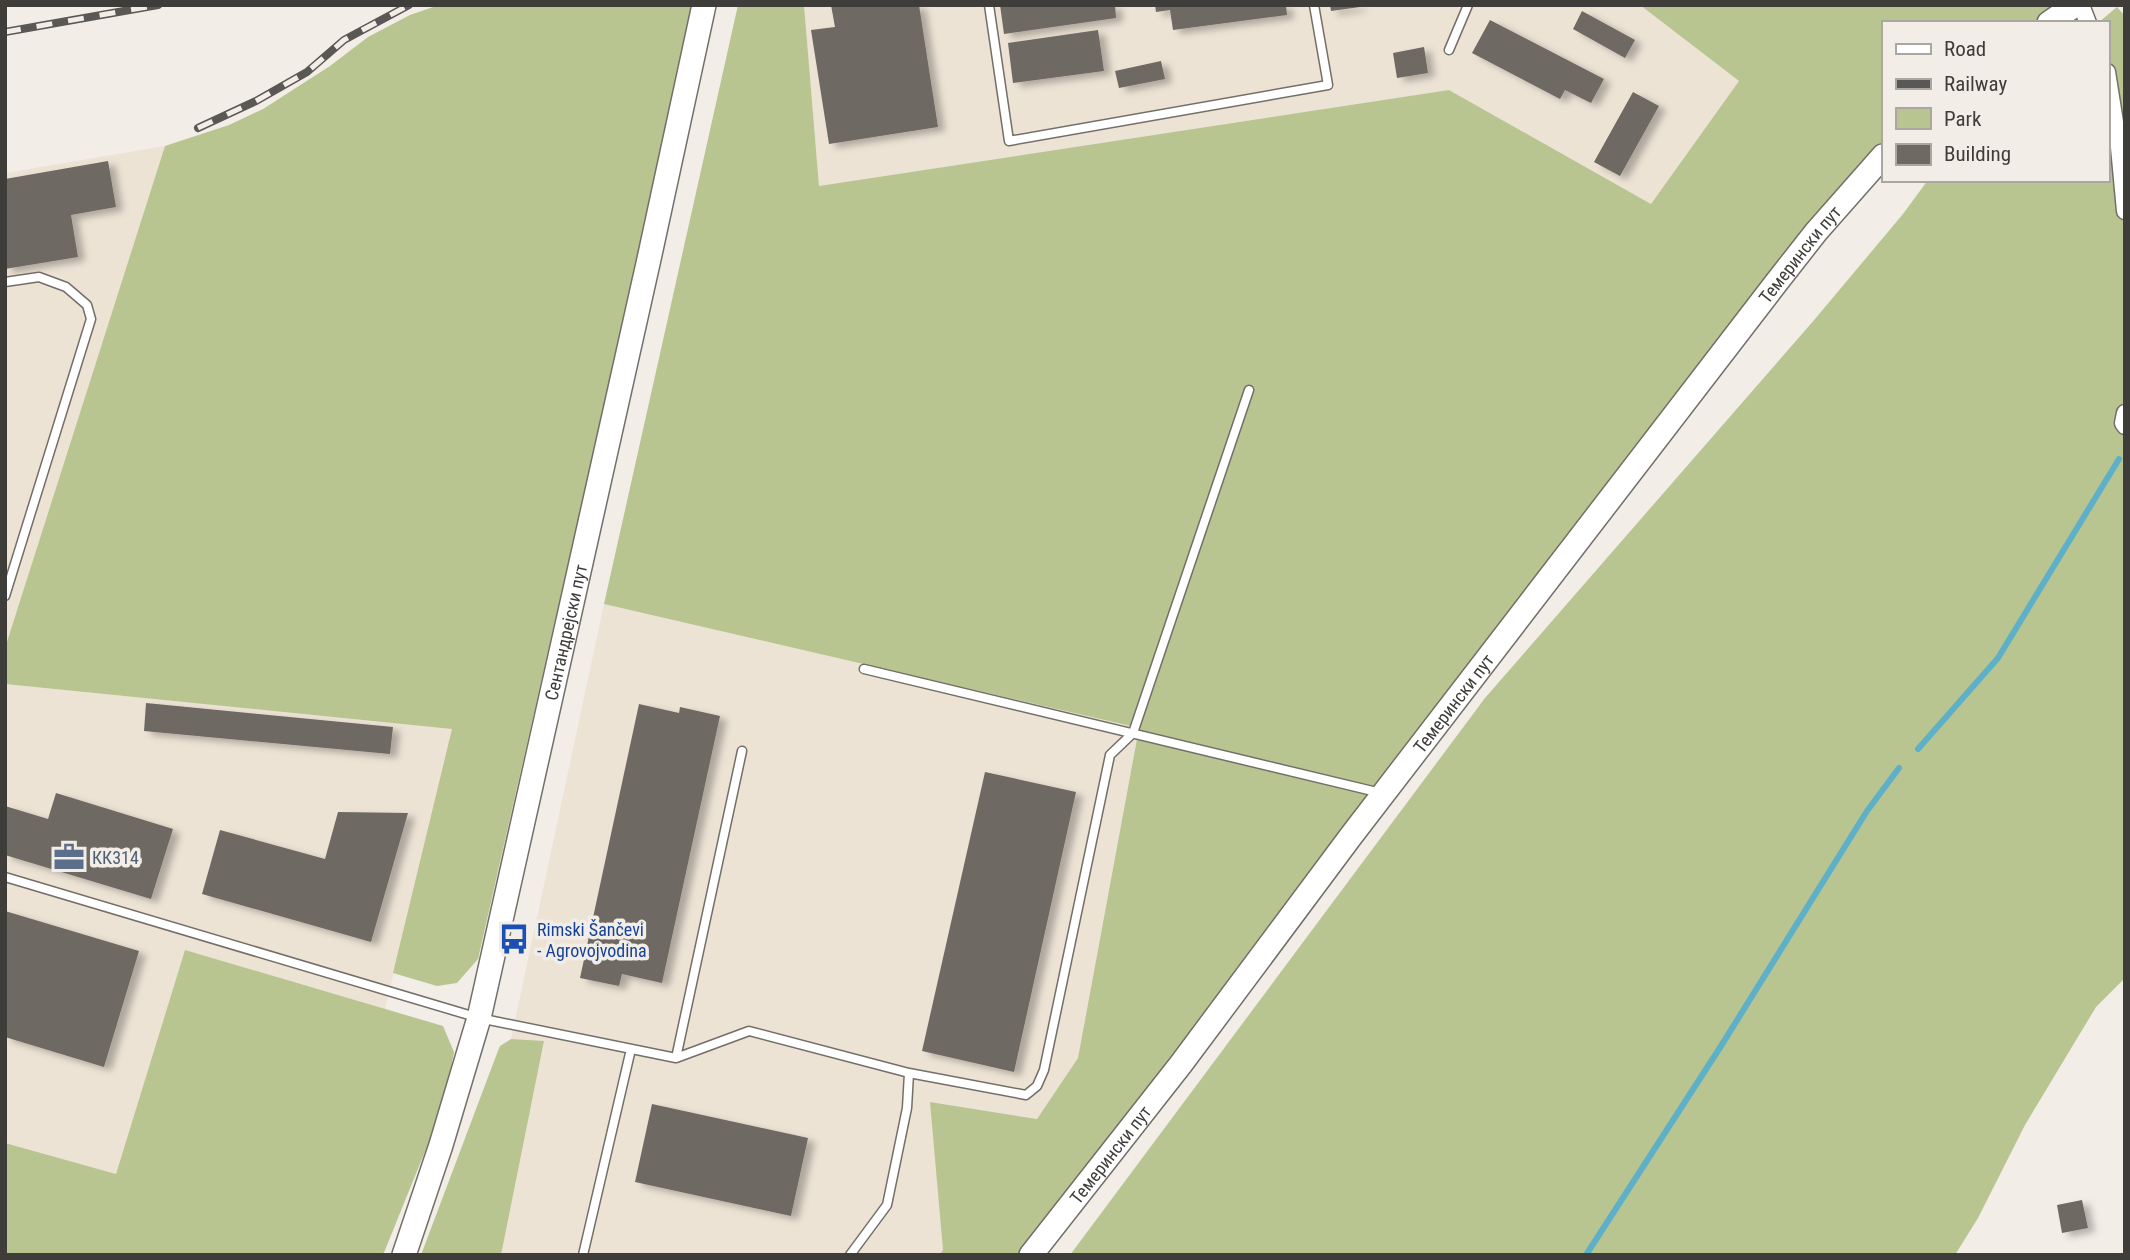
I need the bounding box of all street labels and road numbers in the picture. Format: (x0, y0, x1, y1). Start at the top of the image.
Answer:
street label: Темерински пут (1754, 201, 1845, 307)
street label: Сентандрејски пут (540, 562, 591, 702)
street label: Темерински пут (1409, 649, 1498, 757)
street label: Темерински пут (1065, 1101, 1155, 1208)

